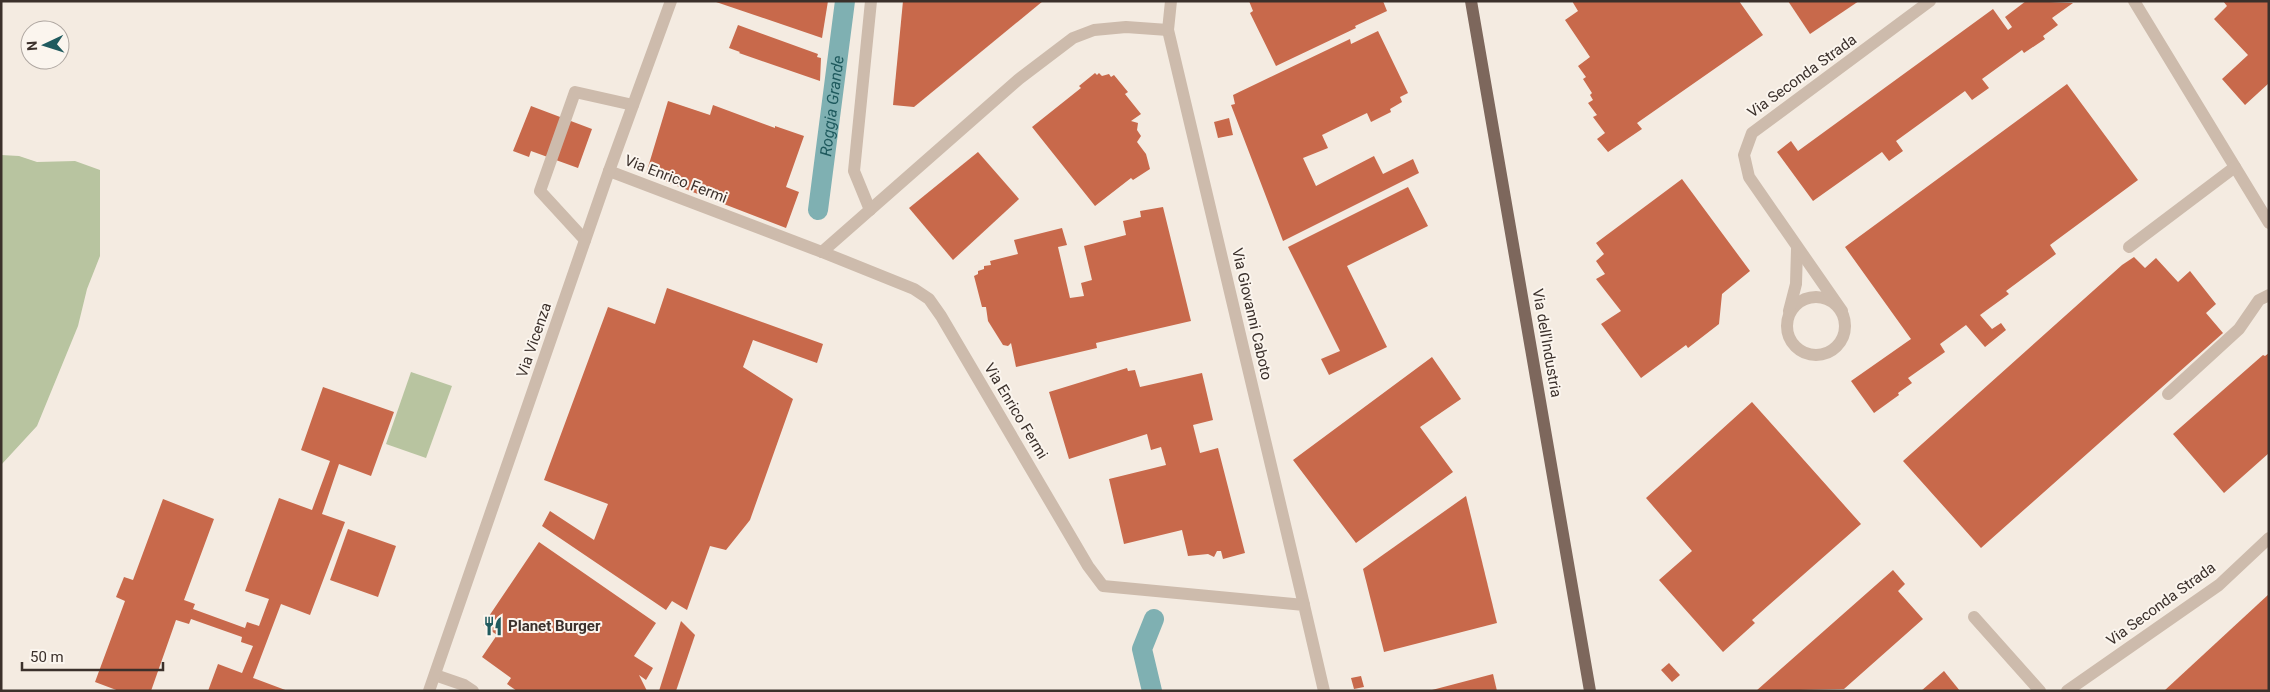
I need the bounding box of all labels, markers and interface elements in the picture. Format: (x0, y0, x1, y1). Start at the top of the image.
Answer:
north arrow (20, 20, 70, 70)
street label: Via Seconda Strada (1744, 30, 1860, 122)
text: N (24, 40, 40, 51)
water label: Roggia Grande (816, 54, 847, 157)
street label: Via Enrico Fermi (622, 151, 730, 207)
street label: Via Giovanni Caboto (1228, 246, 1276, 382)
street label: Via dell'Industria (1529, 287, 1565, 399)
street label: Via Vicenza (513, 300, 555, 380)
street label: Via Enrico Fermi (980, 360, 1052, 462)
street label: Via Seconda Strada (2103, 558, 2219, 650)
restaurant icon: Planet Burger (482, 615, 504, 637)
place label: Planet Burger (508, 617, 601, 635)
scale bar (22, 640, 164, 672)
text: 50 m (30, 648, 64, 666)

